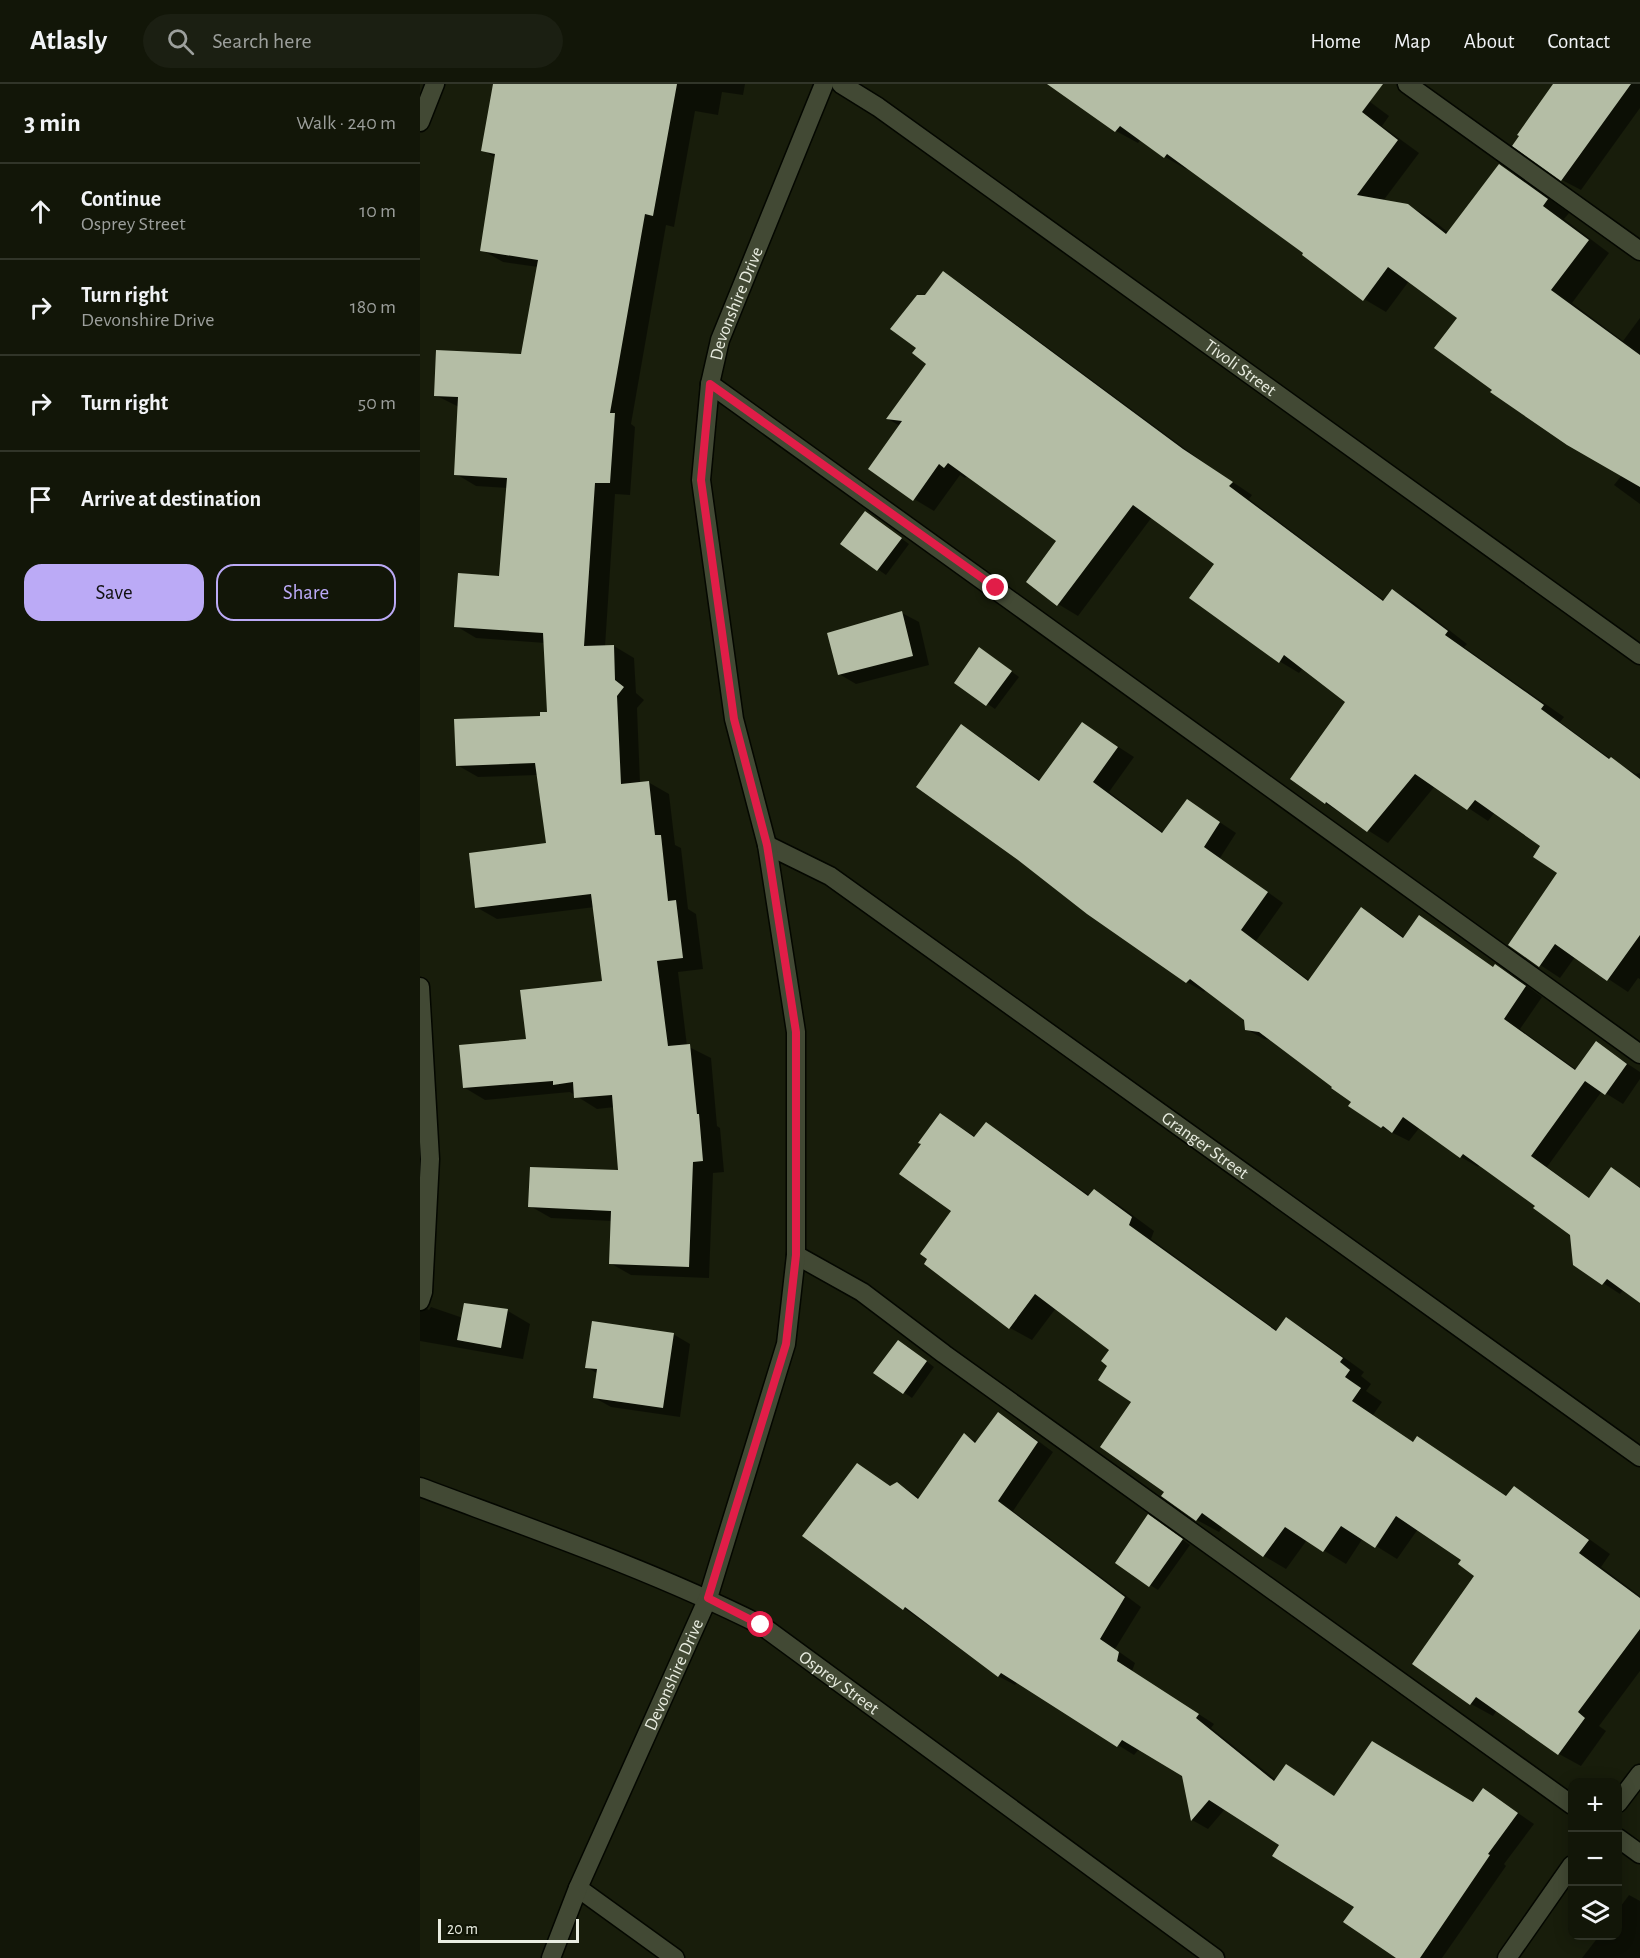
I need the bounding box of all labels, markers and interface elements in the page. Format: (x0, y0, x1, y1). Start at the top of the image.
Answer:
search box (143, 14, 563, 68)
icon: search (164, 25, 197, 58)
text: Atlasly (30, 27, 107, 55)
text: Search here (212, 30, 312, 52)
text: Home (1310, 31, 1361, 52)
text: Map (1394, 31, 1431, 52)
text: About (1464, 31, 1514, 52)
text: Contact (1547, 31, 1610, 52)
text: 3 min (24, 110, 81, 136)
text: Walk · 240 m (296, 113, 396, 133)
text: Continue (81, 188, 161, 210)
icon: ahead (24, 195, 57, 228)
text: 10 m (359, 201, 396, 221)
text: Osprey Street (81, 214, 186, 234)
street label: Devonshire Drive (708, 245, 767, 362)
text: Turn right (81, 284, 168, 306)
icon: right (24, 291, 57, 324)
text: 180 m (350, 297, 396, 317)
text: Devonshire Drive (81, 310, 214, 330)
street label: Tivoli Street (1201, 337, 1279, 400)
icon: right (24, 387, 57, 420)
text: Turn right (81, 392, 168, 414)
text: 50 m (358, 393, 396, 413)
icon: arrive (24, 483, 57, 516)
text: Arrive at destination (81, 488, 261, 510)
button: Save (24, 564, 204, 621)
button: Share (216, 564, 396, 621)
route end (982, 574, 1008, 600)
street label: Granger Street (1158, 1109, 1251, 1183)
route start (747, 1611, 773, 1637)
street label: Devonshire Drive (642, 1616, 707, 1733)
street label: Osprey Street (795, 1648, 882, 1718)
map controls (1568, 1778, 1622, 1940)
button: + (1568, 1778, 1622, 1832)
button: − (1568, 1832, 1622, 1886)
button: layers (1568, 1886, 1622, 1940)
scale bar (438, 1916, 579, 1944)
text: 20 m (447, 1921, 478, 1937)

